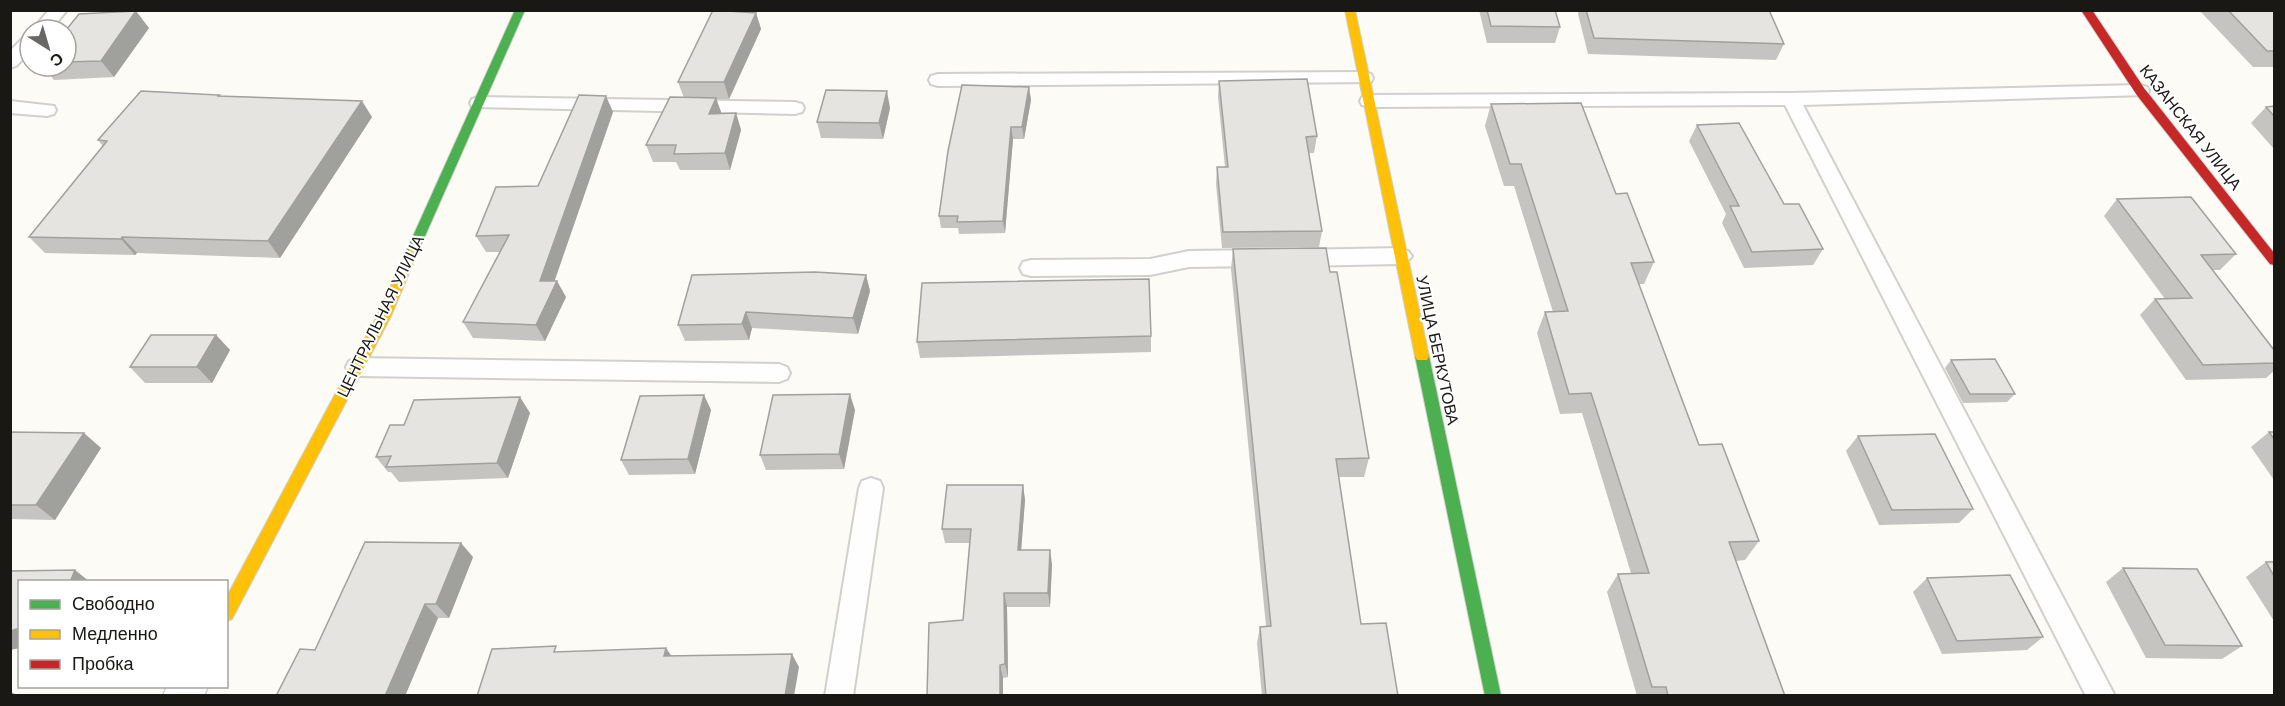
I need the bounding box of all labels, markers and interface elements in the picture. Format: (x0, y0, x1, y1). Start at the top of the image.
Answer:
north arrow (18, 18, 78, 78)
text: С (47, 49, 66, 70)
street label: КАЗАНСКАЯ УЛИЦА (2137, 62, 2245, 193)
street label: ЦЕНТРАЛЬНАЯ УЛИЦА (334, 232, 427, 400)
street label: УЛИЦА БЕРКУТОВА (1413, 274, 1462, 427)
legend (18, 580, 228, 688)
text: Свободно (72, 594, 155, 614)
text: Медленно (72, 624, 158, 644)
text: Пробка (72, 654, 135, 674)

